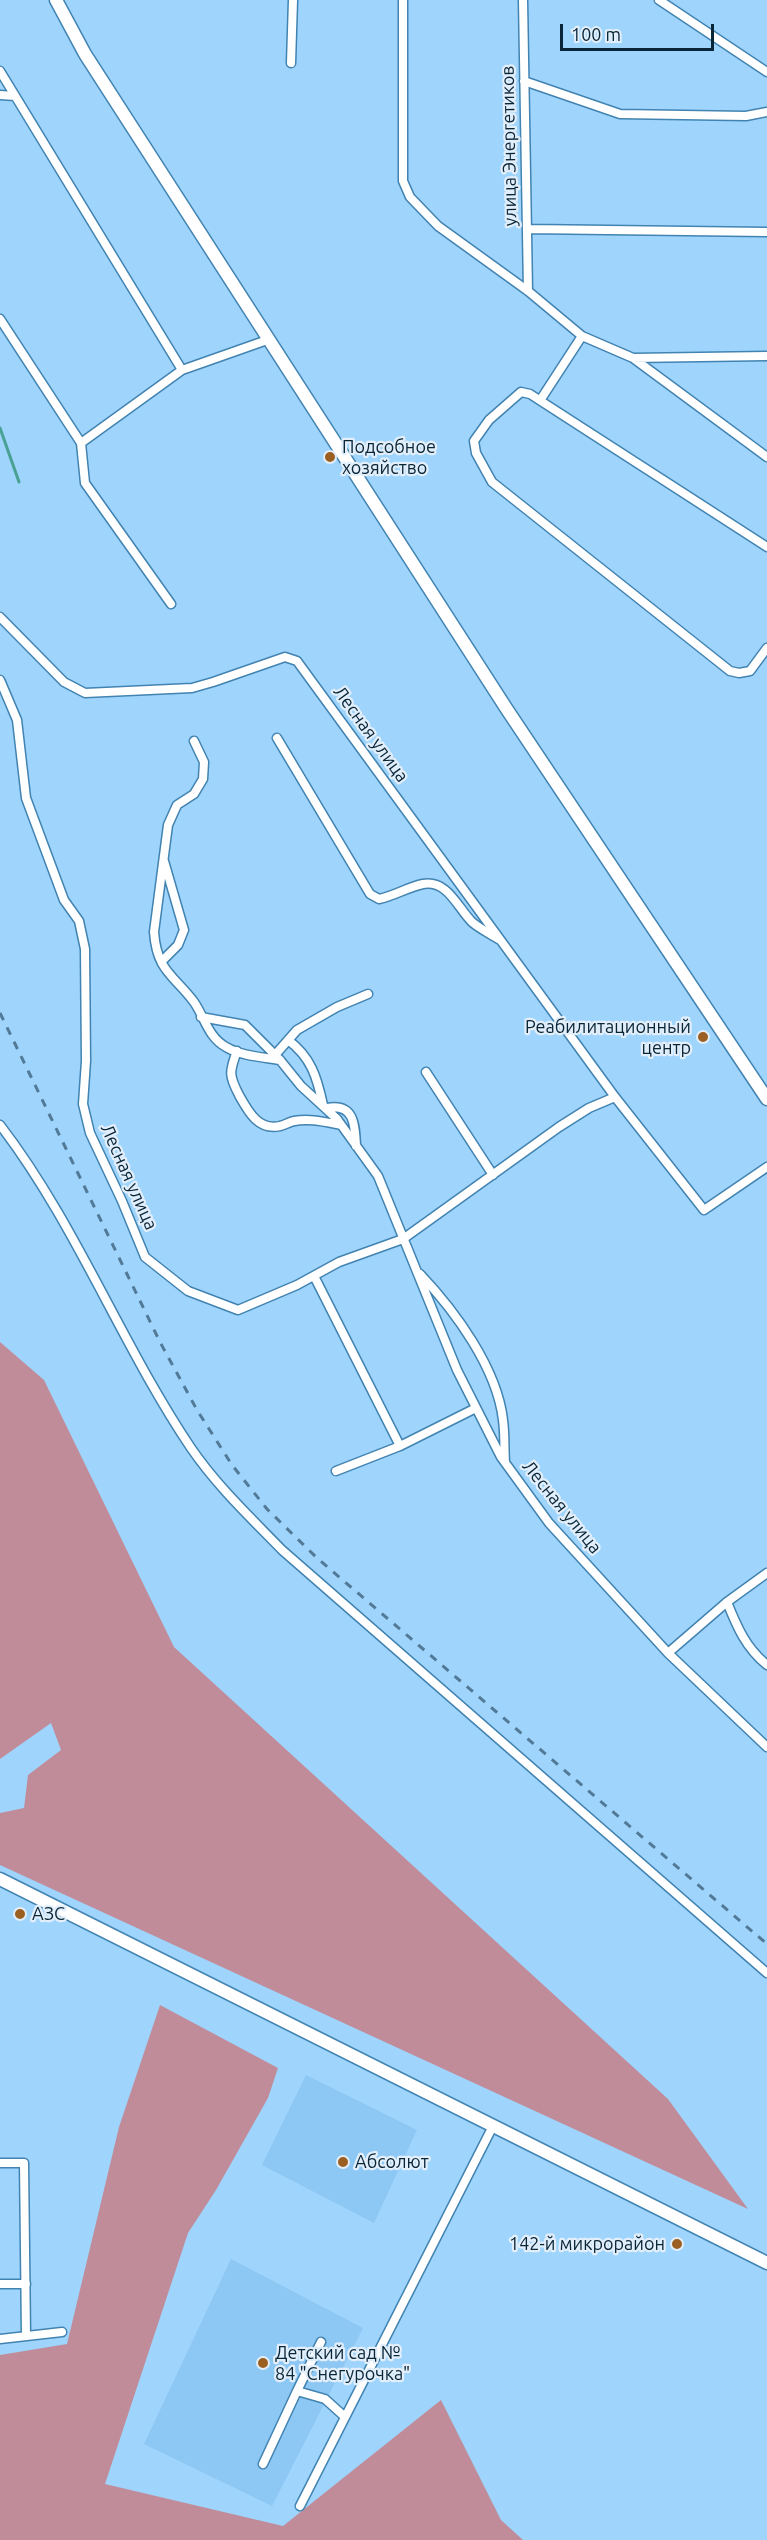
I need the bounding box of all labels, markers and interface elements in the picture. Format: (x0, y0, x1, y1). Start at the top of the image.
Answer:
scale bar (563, 12, 718, 50)
text: 100 m (571, 24, 621, 44)
street label: улица Энергетиков (497, 66, 521, 226)
place label: Подсобное хозяйство (342, 436, 436, 478)
marker: Подсобное хозяйство (323, 450, 337, 464)
street label: Лесная улица (329, 682, 413, 786)
place label: Реабилитационный центр (525, 1016, 691, 1058)
marker: Реабилитационный центр (696, 1030, 710, 1044)
street label: Лесная улица (96, 1121, 162, 1233)
street label: Лесная улица (518, 1456, 606, 1558)
place label: АЗС (32, 1903, 65, 1925)
marker: АЗС (13, 1907, 27, 1921)
place label: Абсолют (355, 2151, 429, 2173)
marker: Абсолют (336, 2155, 350, 2169)
place label: 142-й микрорайон (509, 2233, 665, 2255)
marker: 142-й микрорайон (670, 2237, 684, 2251)
place label: Детский сад № 84 "Снегурочка" (275, 2342, 410, 2384)
marker: Детский сад № 84 "Снегурочка" (256, 2356, 270, 2370)

